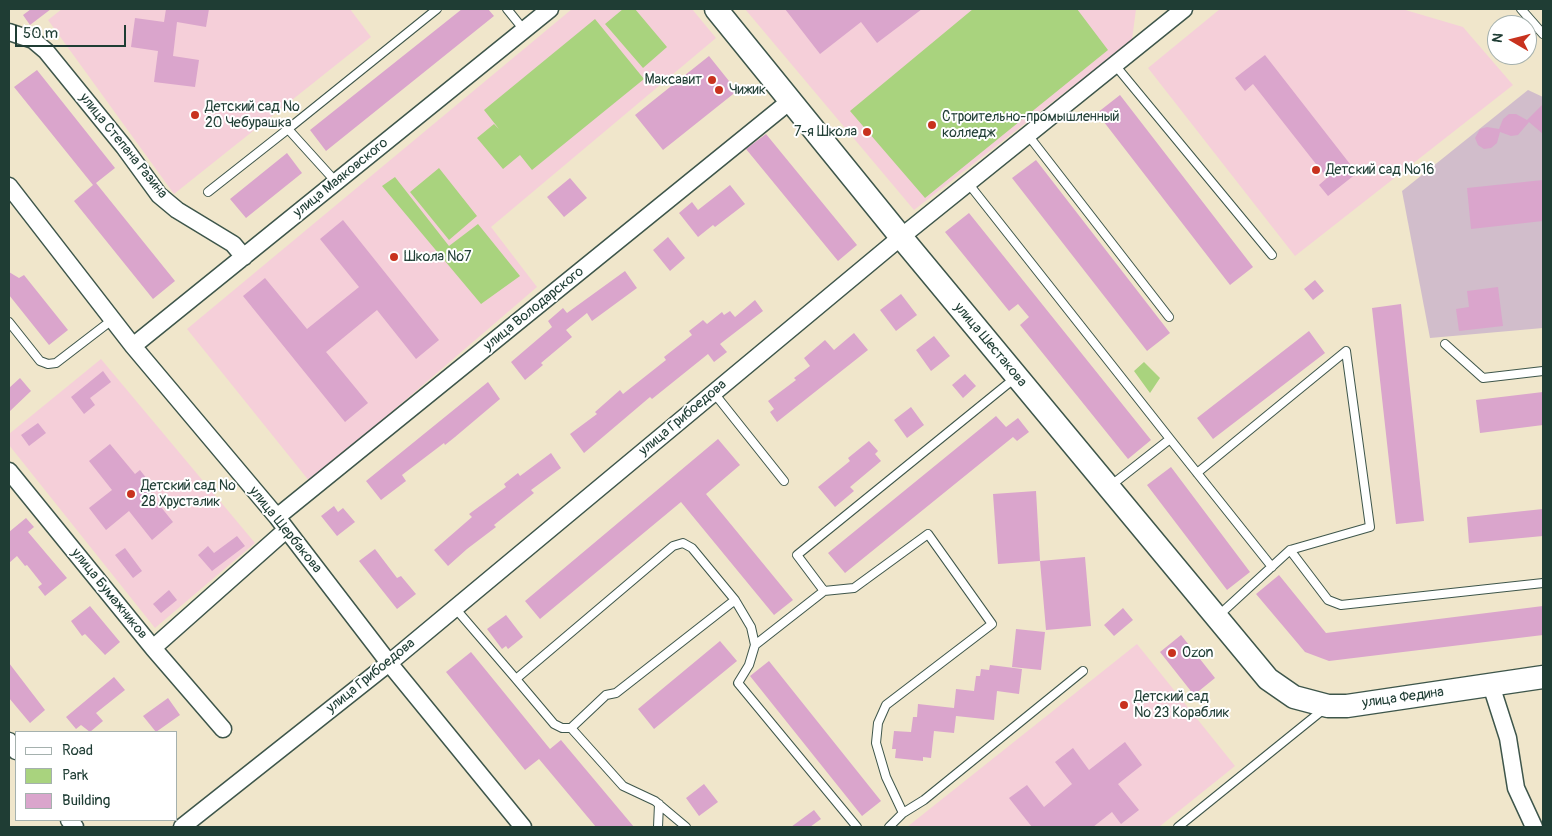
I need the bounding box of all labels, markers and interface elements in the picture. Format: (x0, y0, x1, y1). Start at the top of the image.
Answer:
scale bar (18, 15, 129, 47)
north arrow (1487, 15, 1537, 65)
text: 50 m (23, 24, 58, 43)
text: N (1489, 32, 1507, 44)
place label: Максавит (644, 72, 702, 88)
marker: Максавит (706, 74, 718, 86)
place label: Чижик (729, 82, 766, 98)
marker: Чижик (713, 84, 725, 96)
street label: улица Степана Разина (75, 90, 171, 202)
place label: Детский сад № 20 Чебурашка (205, 99, 300, 132)
marker: Детский сад № 20 Чебурашка (189, 109, 201, 121)
place label: Строительно-промышленный колледж (942, 109, 1120, 142)
marker: Строительно-промышленный колледж (926, 119, 938, 131)
place label: 7-я Школа (794, 124, 857, 140)
marker: 7-я Школа (861, 126, 873, 138)
street label: улица Маяковского (290, 135, 392, 221)
place label: Детский сад №16 (1326, 162, 1434, 178)
marker: Детский сад №16 (1310, 164, 1322, 176)
place label: Школа №7 (404, 249, 471, 265)
marker: Школа №7 (388, 251, 400, 263)
street label: улица Володарского (481, 263, 587, 355)
street label: улица Шестакова (950, 299, 1030, 391)
street label: улица Грибоедова (636, 376, 730, 460)
place label: Детский сад № 28 Хрусталик (141, 478, 236, 511)
street label: улица Щербакова (245, 483, 325, 577)
marker: Детский сад № 28 Хрусталик (125, 488, 137, 500)
street label: улица Бумажников (67, 545, 151, 643)
street label: улица Грибоедова (323, 635, 419, 717)
place label: Ozon (1182, 645, 1213, 661)
marker: Ozon (1166, 647, 1178, 659)
street label: улица Федина (1361, 684, 1445, 712)
place label: Детский сад № 23 Кораблик (1134, 689, 1229, 722)
marker: Детский сад № 23 Кораблик (1118, 699, 1130, 711)
legend (15, 731, 178, 821)
text: Road (62, 741, 93, 760)
text: Park (62, 766, 88, 785)
text: Building (62, 791, 110, 810)

